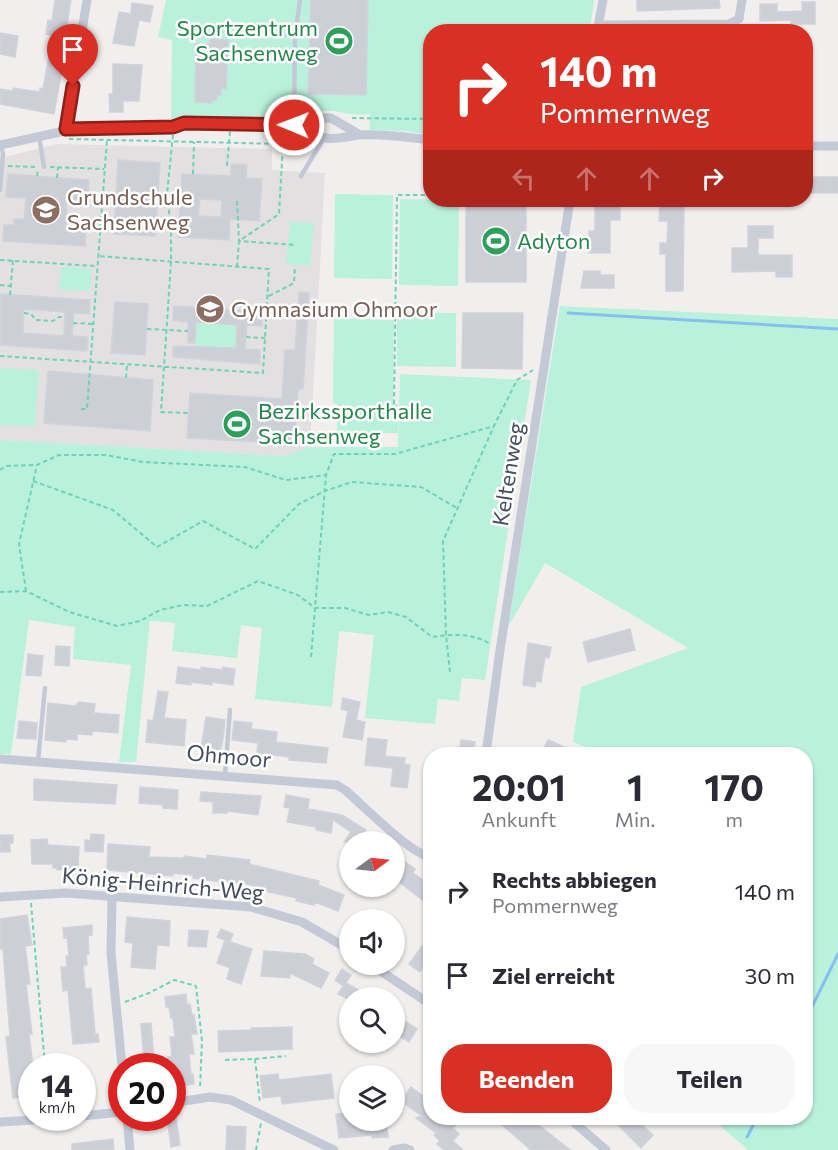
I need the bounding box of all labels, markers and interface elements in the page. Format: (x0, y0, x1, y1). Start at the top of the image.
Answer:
place label: Sportzentrum Sachsenweg (177, 14, 318, 66)
pin (47, 24, 98, 86)
sports icon: Sportzentrum Sachsenweg (323, 25, 355, 57)
icon: arrive (56, 33, 89, 66)
text: 140 m (540, 44, 657, 96)
icon: right (441, 48, 519, 126)
position arrow (262, 93, 326, 157)
text: Pommernweg (540, 96, 710, 129)
icon: left (507, 162, 540, 195)
icon: ahead (570, 162, 603, 195)
icon: ahead (633, 162, 666, 195)
icon: right (696, 162, 729, 195)
place label: Grundschule Sachsenweg (67, 183, 193, 235)
school or university icon: Grundschule Sachsenweg (30, 194, 62, 226)
sports icon: Adyton (480, 225, 512, 257)
place label: Adyton (517, 227, 590, 254)
school or university icon: Gymnasium Ohmoor (194, 293, 226, 325)
place label: Gymnasium Ohmoor (231, 295, 438, 322)
place label: Bezirkssporthalle Sachsenweg (258, 397, 432, 449)
sports icon: Bezirkssporthalle Sachsenweg (221, 408, 253, 440)
street label: Keltenweg (486, 420, 529, 528)
street label: Ohmoor (186, 738, 273, 773)
text: 20:01 (472, 764, 566, 808)
text: 1 (627, 764, 643, 808)
text: 170 (704, 764, 764, 808)
text: Ankunft (481, 807, 556, 831)
text: Min. (615, 807, 655, 831)
text: m (725, 807, 743, 831)
north arrow (339, 831, 405, 897)
map controls (339, 831, 405, 1131)
street label: König-Heinrich-Weg (61, 861, 265, 906)
text: Rechts abbiegen (492, 866, 657, 893)
icon: right (441, 875, 474, 908)
text: 140 m (735, 878, 795, 905)
text: Pommernweg (492, 893, 618, 917)
button: sound (339, 909, 405, 975)
icon: arrive (441, 959, 474, 992)
text: Ziel erreicht (492, 962, 615, 989)
text: 30 m (745, 962, 795, 989)
button: search (339, 987, 405, 1053)
button: Beenden (441, 1044, 612, 1113)
button: Teilen (624, 1044, 795, 1113)
speed limit sign: 20 (108, 1053, 186, 1131)
button: layers (339, 1065, 405, 1131)
text: 14 (41, 1066, 73, 1103)
text: km/h (39, 1098, 75, 1116)

